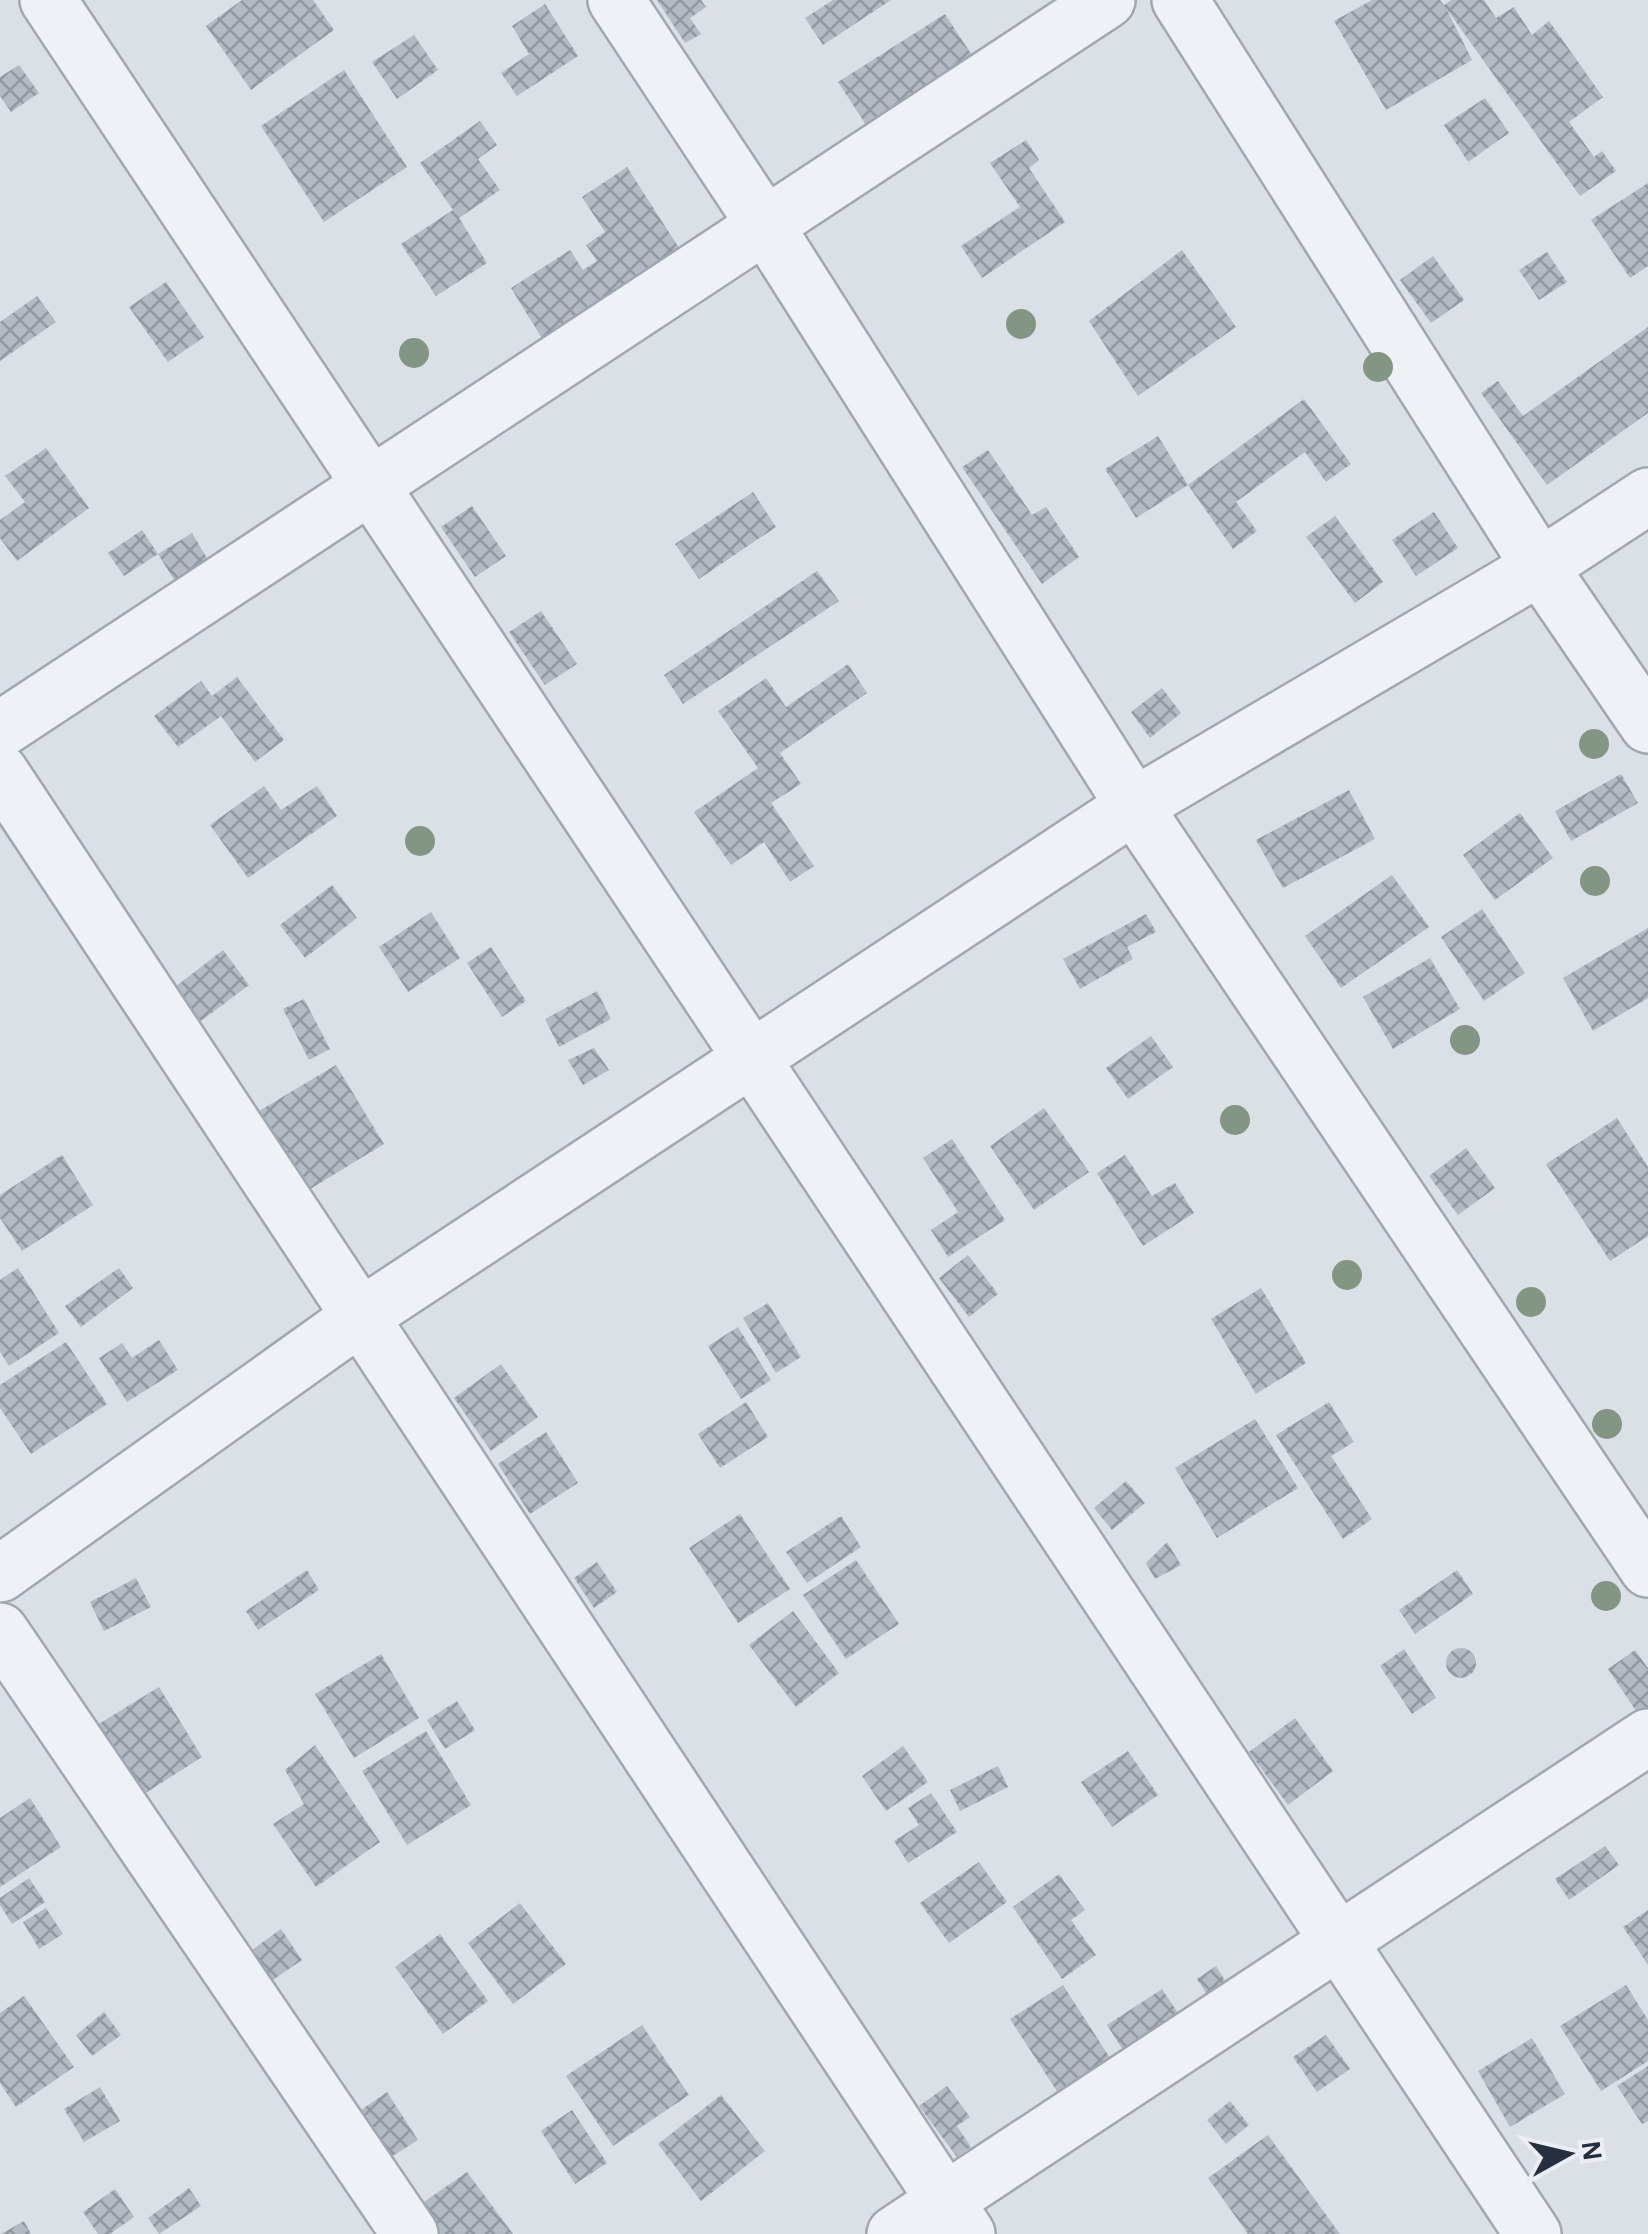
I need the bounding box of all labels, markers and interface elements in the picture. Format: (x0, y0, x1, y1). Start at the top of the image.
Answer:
north arrow (1518, 2104, 1618, 2204)
text: N (1576, 2139, 1606, 2162)

